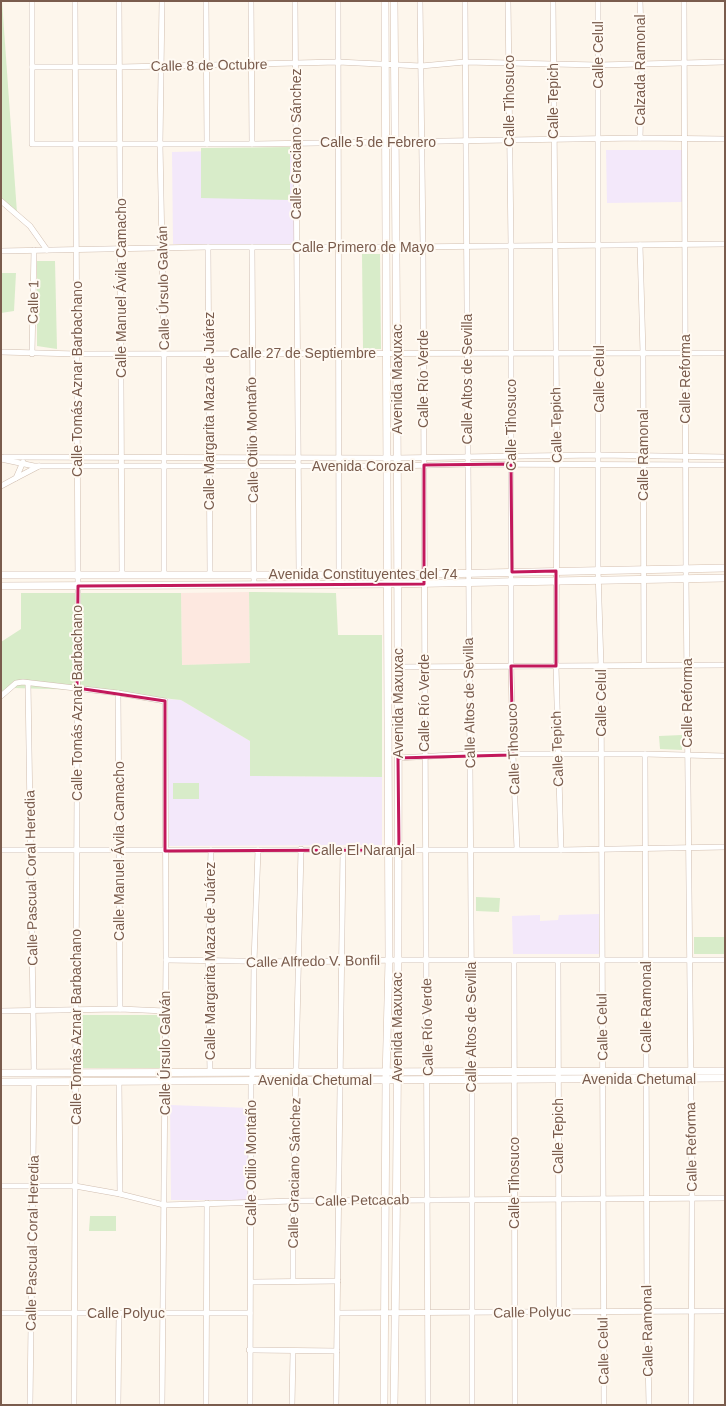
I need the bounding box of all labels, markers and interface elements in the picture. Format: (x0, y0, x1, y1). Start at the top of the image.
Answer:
street label: Calzada Ramonal (632, 14, 648, 126)
street label: Calle Celul (590, 21, 606, 89)
street label: Calle Tihosuco (501, 55, 517, 147)
street label: Calle 8 de Octubre (151, 56, 268, 74)
street label: Calle Tepich (545, 63, 561, 139)
street label: Calle Graciano Sánchez (288, 69, 304, 219)
street label: Calle 5 de Febrero (320, 134, 436, 150)
street label: Calle Manuel Ávila Camacho (113, 198, 129, 378)
street label: Calle Úrsulo Galván (154, 226, 172, 350)
street label: Calle Primero de Mayo (292, 239, 434, 255)
street label: Calle 1 (25, 280, 41, 324)
street label: Calle Tomás Aznar Barbachano (69, 281, 85, 477)
street label: Calle Margarita Maza de Juárez (201, 312, 217, 510)
street label: Calle Altos de Sevilla (459, 313, 475, 444)
street label: Avenida Maxuxac (389, 324, 405, 434)
street label: Calle Río Verde (415, 330, 431, 428)
street label: Calle Reforma (677, 334, 693, 424)
street label: Calle 27 de Septiembre (230, 345, 376, 361)
street label: Calle Celul (591, 345, 607, 413)
street label: Calle Otilio Montaño (243, 377, 261, 503)
street label: Calle Tihosuco (503, 379, 519, 471)
street label: Calle Tepich (547, 387, 565, 463)
street label: Calle Ramonal (635, 409, 651, 501)
street label: Avenida Corozal (312, 458, 414, 474)
street label: Avenida Constituyentes del 74 (269, 566, 458, 582)
street label: Calle Tomás Aznar Barbachano (69, 605, 85, 801)
street label: Calle Altos de Sevilla (460, 637, 478, 769)
street label: Avenida Maxuxac (390, 648, 406, 758)
street label: Calle Río Verde (416, 654, 432, 752)
street label: Calle Reforma (679, 658, 695, 748)
street label: Calle Celul (593, 669, 609, 737)
street label: Calle Tihosuco (503, 703, 523, 795)
street label: Calle Tepich (548, 711, 566, 787)
street label: Calle Manuel Ávila Camacho (111, 761, 127, 941)
street label: Calle Pascual Coral Heredia (21, 790, 41, 966)
street label: Calle El Naranjal (311, 842, 415, 858)
street label: Calle Margarita Maza de Juárez (202, 862, 218, 1060)
street label: Calle Tomás Aznar Barbachano (68, 929, 84, 1125)
street label: Calle Alfredo V. Bonfil (246, 952, 380, 970)
street label: Calle Altos de Sevilla (463, 961, 479, 1092)
street label: Calle Ramonal (638, 961, 654, 1053)
street label: Avenida Maxuxac (389, 972, 405, 1082)
street label: Calle Río Verde (418, 978, 436, 1076)
street label: Calle Úrsulo Galván (157, 991, 173, 1115)
street label: Calle Celul (593, 993, 611, 1061)
street label: Avenida Chetumal (582, 1071, 696, 1087)
street label: Avenida Chetumal (258, 1072, 372, 1088)
street label: Calle Graciano Sánchez (285, 1097, 303, 1249)
street label: Calle Tepich (550, 1098, 566, 1174)
street label: Calle Otilio Montaño (243, 1100, 259, 1226)
street label: Calle Reforma (682, 1102, 700, 1192)
street label: Calle Tihosuco (506, 1137, 522, 1229)
street label: Calle Pascual Coral Heredia (22, 1155, 42, 1331)
street label: Calle Petcacab (315, 1191, 409, 1209)
street label: Calle Ramonal (638, 1285, 656, 1377)
street label: Calle Polyuc (493, 1303, 571, 1321)
street label: Calle Polyuc (87, 1305, 165, 1321)
street label: Calle Celul (594, 1317, 612, 1385)

